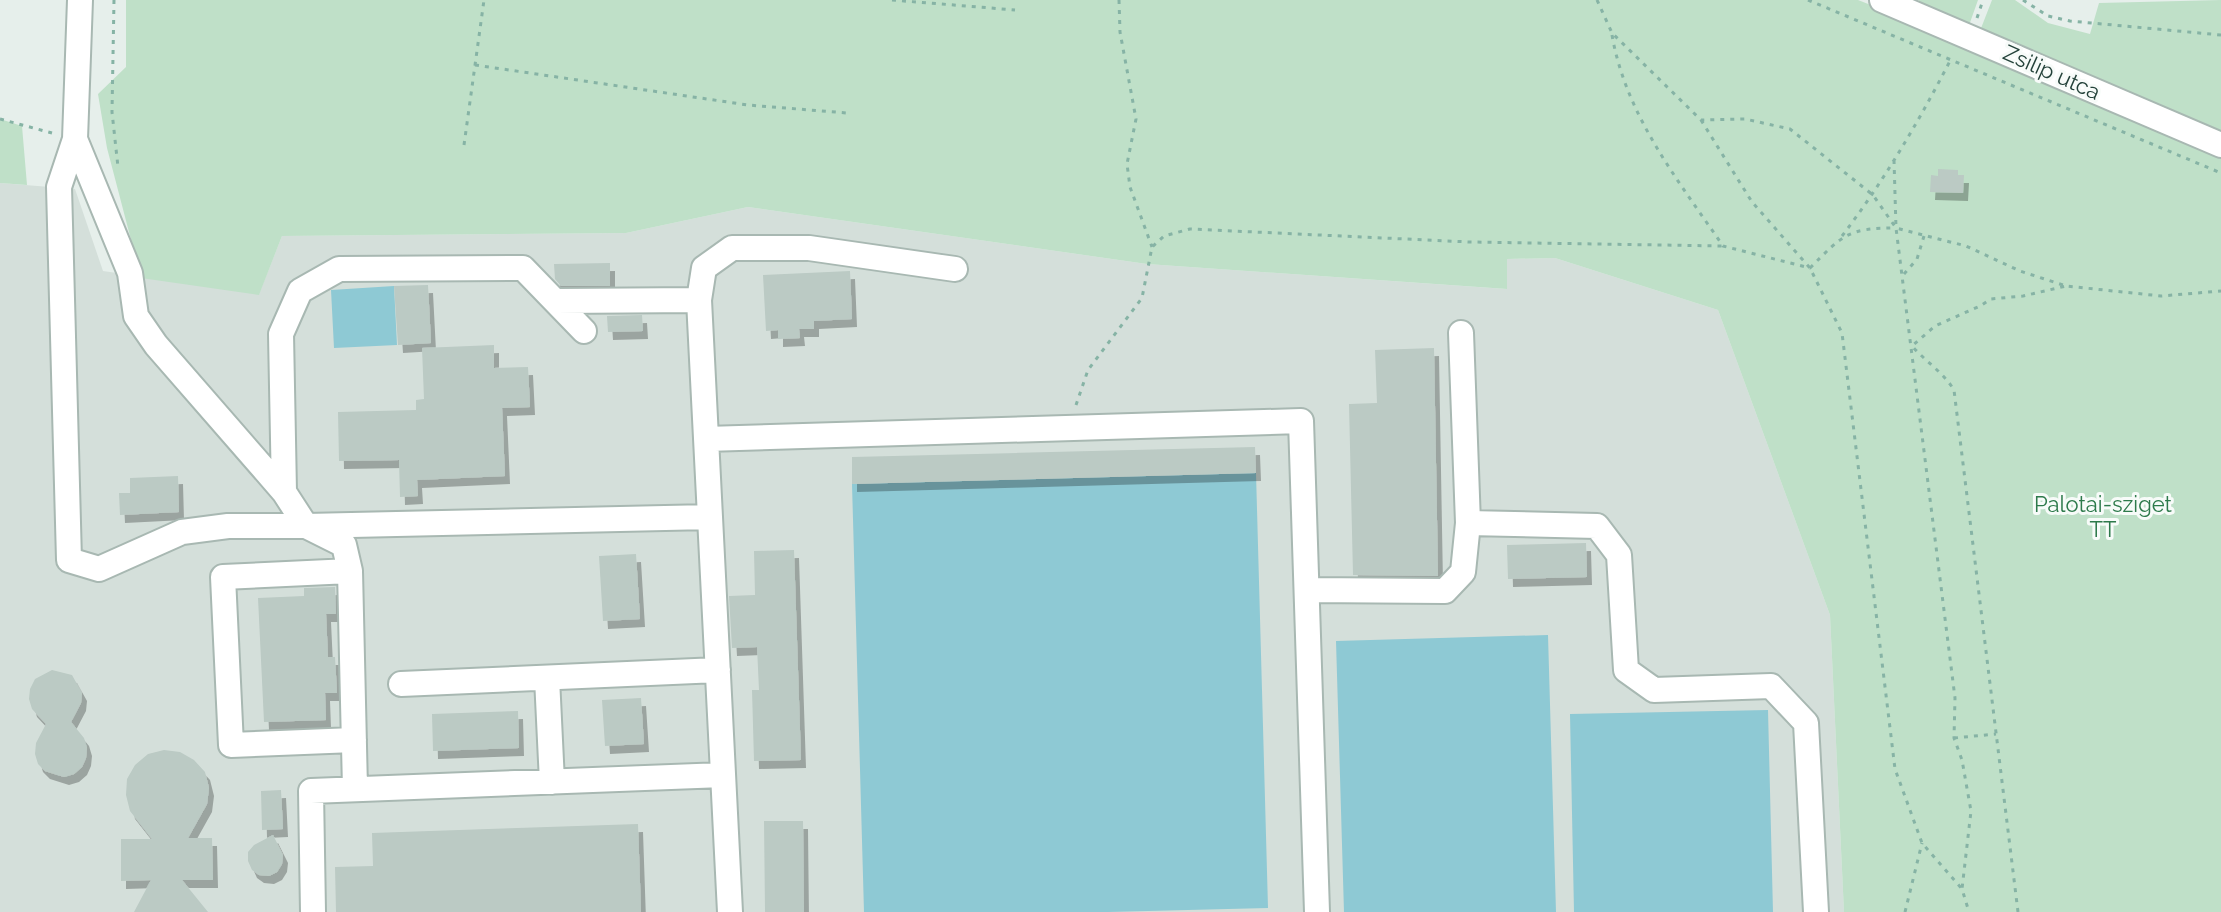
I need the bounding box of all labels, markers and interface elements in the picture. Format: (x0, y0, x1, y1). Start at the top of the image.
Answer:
street label: Zsilip utca (1999, 39, 2105, 105)
park label: Palotai-sziget TT (2034, 491, 2173, 542)

